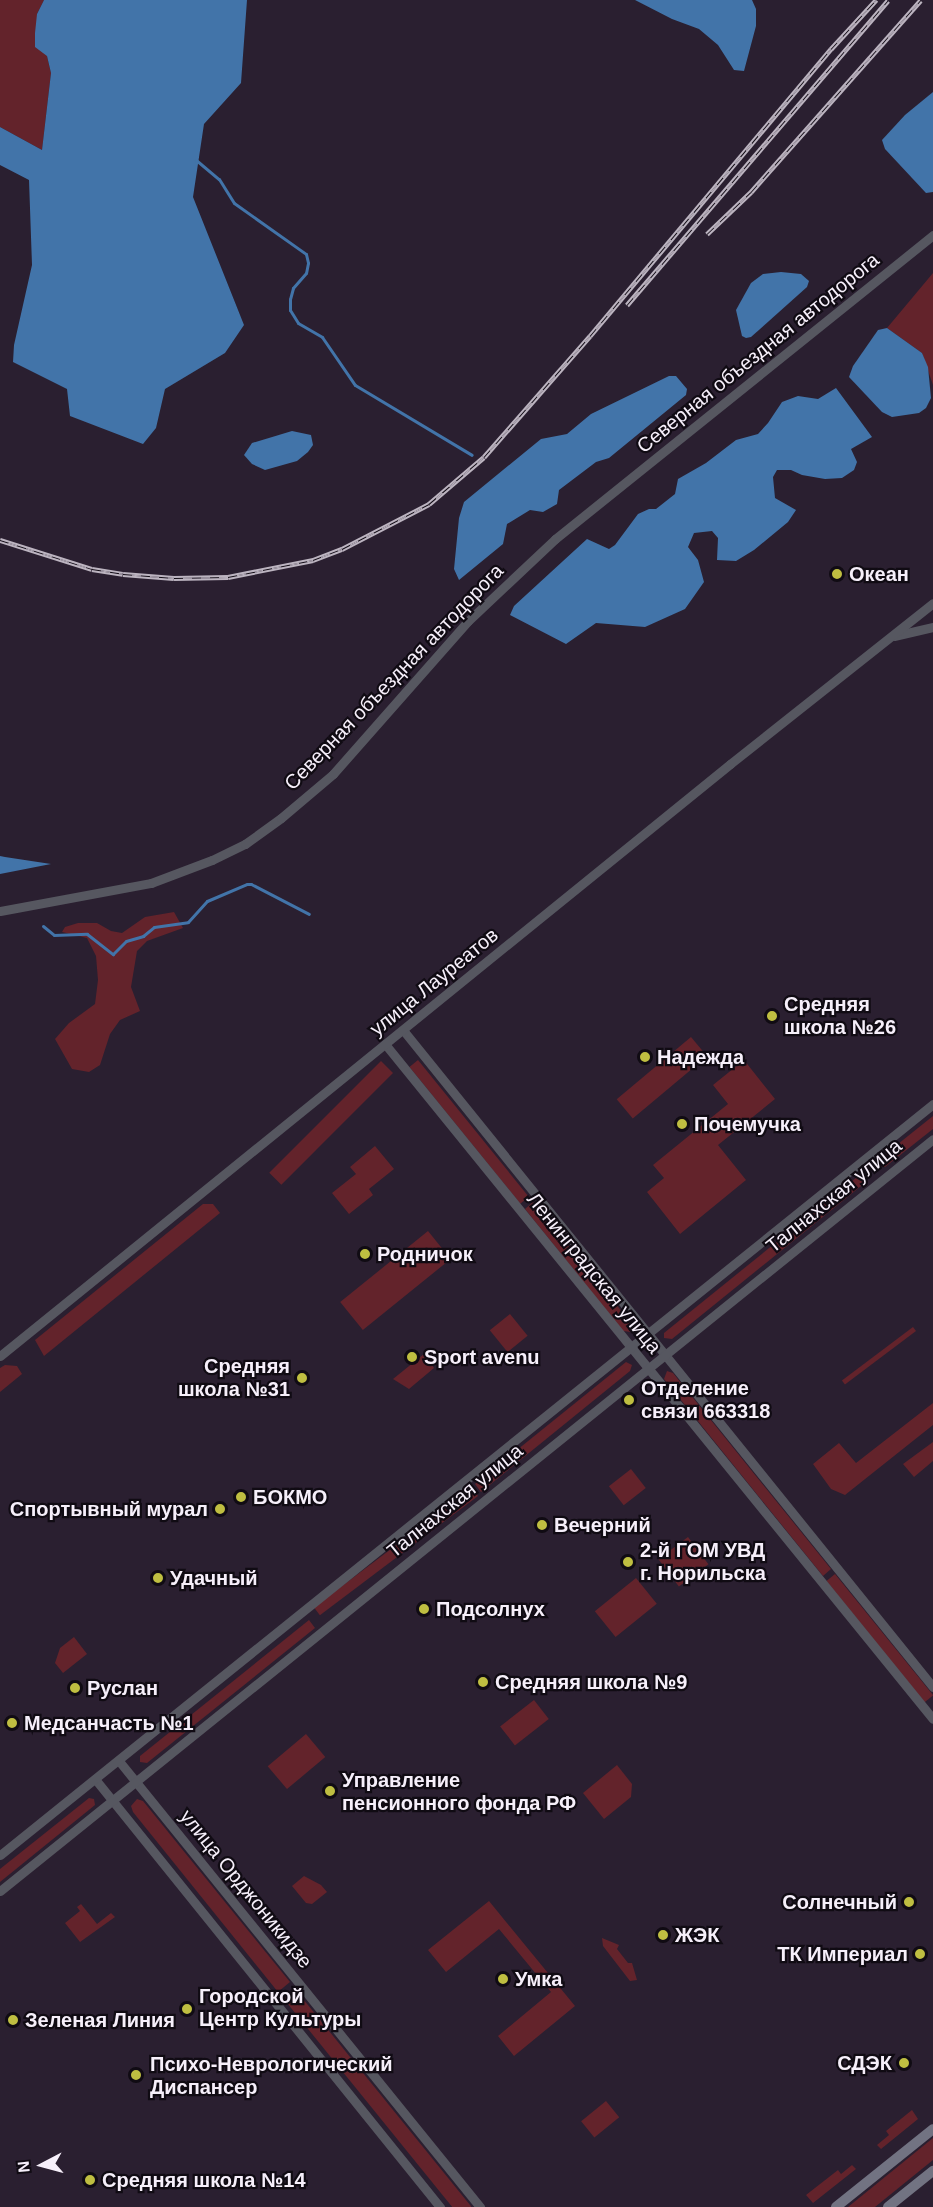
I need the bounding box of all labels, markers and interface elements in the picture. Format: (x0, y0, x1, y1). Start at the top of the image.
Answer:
street label: Северная объездная автодорога (632, 248, 884, 458)
street label: Северная объездная автодорога (280, 559, 508, 795)
place label: Океан (849, 562, 909, 586)
marker: Океан (830, 567, 844, 581)
street label: улица Лауреатов (365, 923, 503, 1041)
place label: Средняя школа №26 (784, 993, 896, 1040)
marker: Средняя школа №26 (765, 1009, 779, 1023)
place label: Надежда (657, 1045, 744, 1069)
marker: Надежда (638, 1050, 652, 1064)
place label: Почемучка (694, 1112, 801, 1136)
marker: Почемучка (675, 1117, 689, 1131)
street label: Талнахская улица (761, 1134, 907, 1258)
street label: Ленинградская улица (522, 1188, 666, 1358)
place label: Родничок (377, 1242, 473, 1266)
marker: Родничок (358, 1247, 372, 1261)
place label: Sport avenu (424, 1345, 540, 1369)
marker: Sport avenu (405, 1350, 419, 1364)
place label: Средняя школа №31 (178, 1354, 290, 1401)
marker: Средняя школа №31 (295, 1371, 309, 1385)
place label: Отделение связи 663318 (641, 1376, 770, 1423)
marker: Отделение связи 663318 (622, 1393, 636, 1407)
street label: Талнахская улица (382, 1439, 528, 1563)
place label: БОКМО (253, 1485, 327, 1509)
marker: БОКМО (234, 1490, 248, 1504)
place label: Спортывный мурал (10, 1497, 208, 1521)
marker: Спортывный мурал (213, 1502, 227, 1516)
place label: Вечерний (554, 1513, 651, 1537)
marker: Вечерний (535, 1518, 549, 1532)
place label: 2-й ГОМ УВД г. Норильска (640, 1538, 766, 1585)
marker: 2-й ГОМ УВД г. Норильска (621, 1555, 635, 1569)
place label: Удачный (170, 1566, 258, 1590)
marker: Удачный (151, 1571, 165, 1585)
place label: Подсолнух (436, 1597, 545, 1621)
marker: Подсолнух (417, 1602, 431, 1616)
place label: Средняя школа №9 (495, 1670, 687, 1694)
marker: Средняя школа №9 (476, 1675, 490, 1689)
place label: Руслан (87, 1676, 158, 1700)
marker: Руслан (68, 1681, 82, 1695)
place label: Медсанчасть №1 (24, 1711, 194, 1735)
marker: Медсанчасть №1 (5, 1716, 19, 1730)
place label: Управление пенсионного фонда РФ (342, 1768, 576, 1815)
marker: Управление пенсионного фонда РФ (323, 1784, 337, 1798)
street label: улица Орджоникидзе (175, 1805, 317, 1973)
place label: Солнечный (782, 1890, 897, 1914)
marker: Солнечный (902, 1895, 916, 1909)
place label: ЖЭК (675, 1923, 720, 1947)
marker: ЖЭК (656, 1928, 670, 1942)
place label: ТК Империал (777, 1942, 908, 1966)
marker: ТК Империал (913, 1947, 927, 1961)
place label: Умка (515, 1967, 562, 1991)
marker: Умка (496, 1972, 510, 1986)
place label: Городской Центр Культуры (199, 1985, 361, 2032)
marker: Городской Центр Культуры (180, 2002, 194, 2016)
place label: Зеленая Линия (25, 2008, 175, 2032)
marker: Зеленая Линия (6, 2013, 20, 2027)
place label: СДЭК (837, 2051, 892, 2075)
place label: Психо-Неврологический Диспансер (150, 2052, 393, 2099)
marker: СДЭК (897, 2056, 911, 2070)
marker: Психо-Неврологический Диспансер (127, 2066, 145, 2084)
north arrow (12, 2135, 72, 2195)
text: N (15, 2160, 33, 2174)
place label: Средняя школа №14 (102, 2168, 306, 2192)
marker: Средняя школа №14 (83, 2173, 97, 2187)

